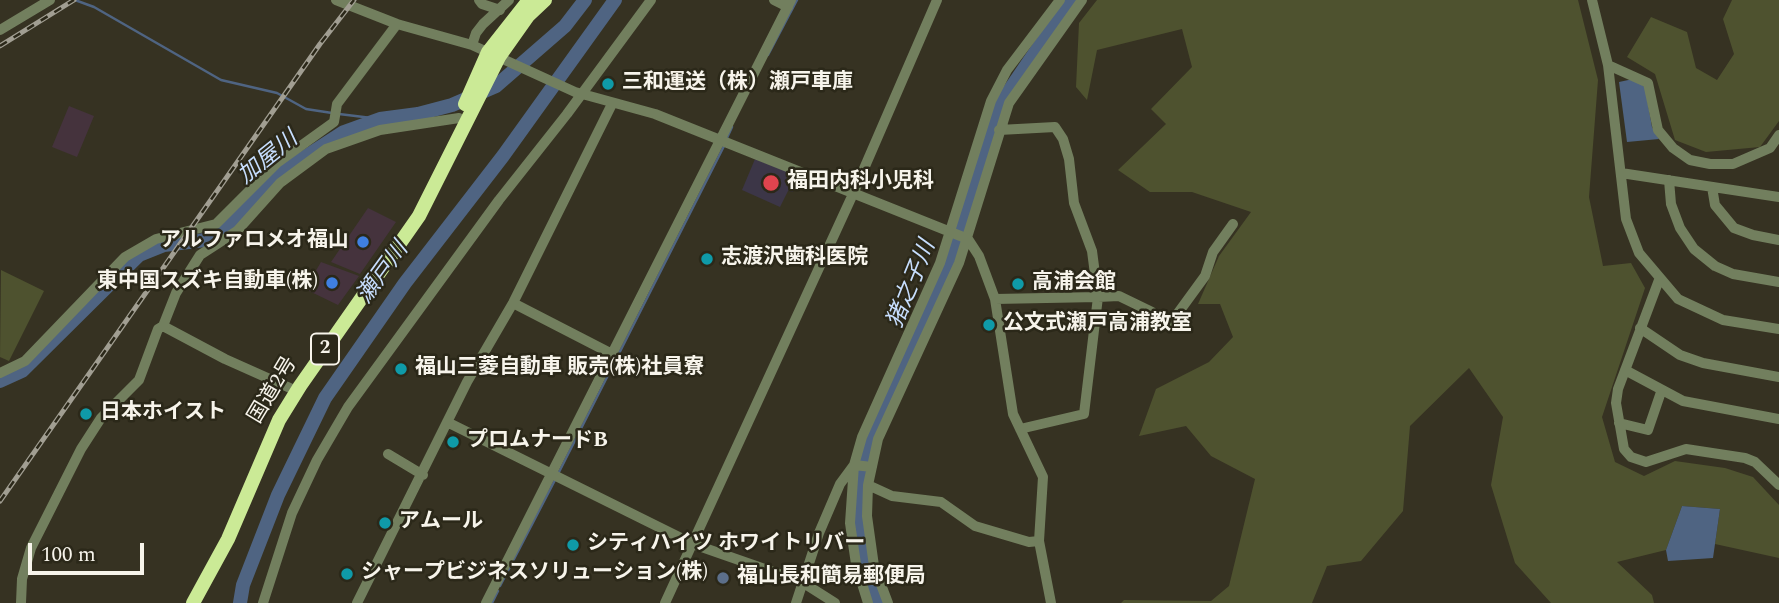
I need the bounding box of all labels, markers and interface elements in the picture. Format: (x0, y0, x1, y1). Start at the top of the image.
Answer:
place label: 三和運送（株）瀬戸車庫 (622, 71, 853, 97)
marker: 三和運送（株）瀬戸車庫 (600, 76, 616, 92)
water label: 加屋川 (234, 127, 304, 191)
place label: 福田内科小児科 (787, 170, 934, 196)
marker: 福田内科小児科 (761, 173, 781, 193)
place label: アルファロメオ福山 (160, 229, 349, 255)
marker: アルファロメオ福山 (355, 234, 371, 250)
water label: 猪之子川 (883, 237, 943, 333)
water label: 瀬戸川 (353, 238, 415, 310)
place label: 志渡沢歯科医院 (721, 246, 868, 272)
marker: 志渡沢歯科医院 (699, 251, 715, 267)
place label: 東中国スズキ自動車(株) (97, 270, 318, 296)
place label: 高浦会館 (1032, 271, 1116, 297)
marker: 東中国スズキ自動車(株) (324, 275, 340, 291)
marker: 高浦会館 (1010, 276, 1026, 292)
place label: 公文式瀬戸高浦教室 (1003, 312, 1192, 338)
marker: 公文式瀬戸高浦教室 (981, 317, 997, 333)
road number: 2 (311, 334, 339, 364)
street label: 国道2号 (244, 353, 304, 429)
place label: 福山三菱自動車 販売(株)社員寮 (415, 356, 704, 382)
marker: 福山三菱自動車 販売(株)社員寮 (393, 361, 409, 377)
place label: 日本ホイスト (100, 401, 226, 427)
marker: 日本ホイスト (78, 406, 94, 422)
place label: プロムナードB (467, 429, 608, 455)
marker: プロムナードB (445, 434, 461, 450)
place label: アムール (399, 510, 483, 536)
marker: アムール (377, 515, 393, 531)
scale bar (32, 530, 147, 574)
place label: シティハイツ ホワイトリバー (587, 532, 865, 558)
marker: シティハイツ ホワイトリバー (565, 537, 581, 553)
text: 100 m (41, 539, 96, 571)
place label: シャープビジネスソリューション(株) (361, 561, 708, 587)
place label: 福山長和簡易郵便局 (737, 565, 926, 591)
marker: シャープビジネスソリューション(株) (339, 566, 355, 582)
marker: 福山長和簡易郵便局 (715, 570, 731, 586)

